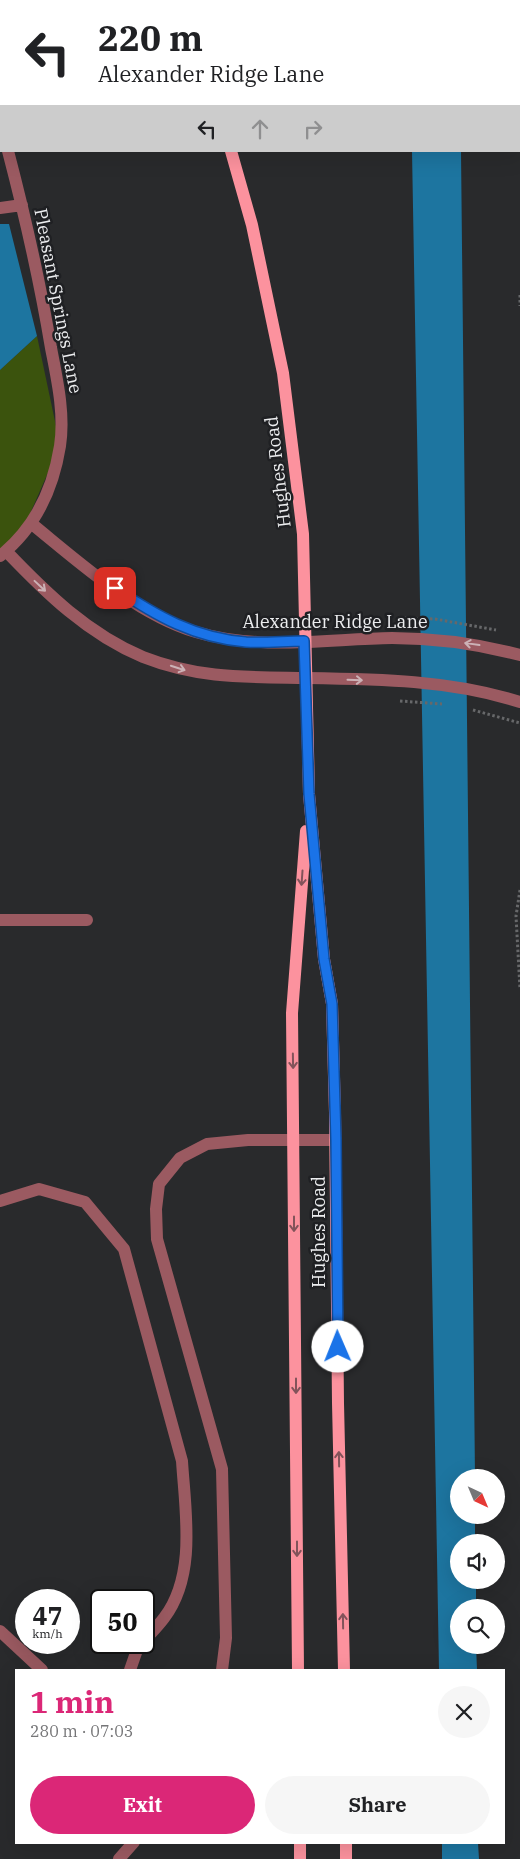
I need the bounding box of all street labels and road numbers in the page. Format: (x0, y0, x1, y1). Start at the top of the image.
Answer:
street label: Pleasant Springs Lane (29, 206, 88, 395)
street label: Hughes Road (259, 415, 296, 529)
street label: Alexander Ridge Lane (242, 610, 428, 633)
street label: Hughes Road (307, 1176, 330, 1288)

